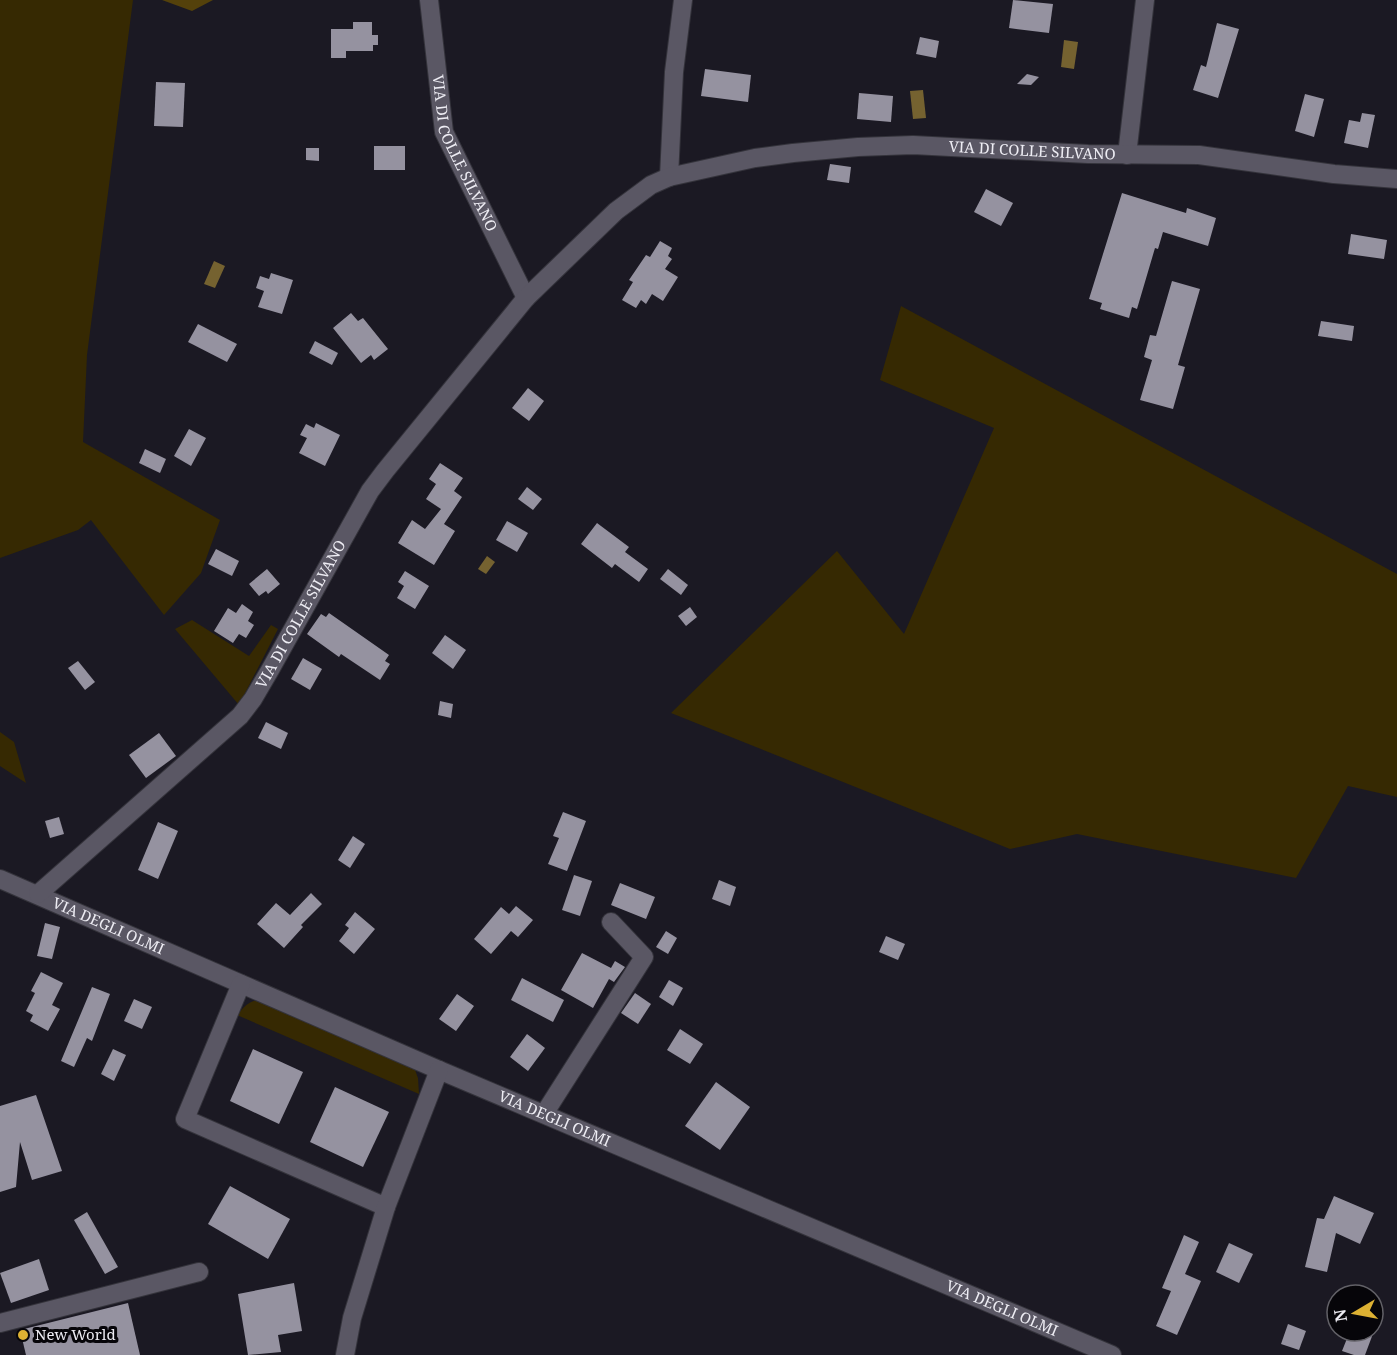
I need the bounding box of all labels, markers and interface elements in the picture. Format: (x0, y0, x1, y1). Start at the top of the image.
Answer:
street label: VIA DI COLLE SILVANO (429, 74, 502, 234)
street label: VIA DI COLLE SILVANO (948, 136, 1116, 163)
street label: VIA DI COLLE SILVANO (250, 536, 350, 692)
street label: VIA DEGLI OLMI (50, 892, 168, 958)
street label: VIA DEGLI OLMI (496, 1085, 614, 1151)
street label: VIA DEGLI OLMI (943, 1275, 1061, 1340)
north arrow (1325, 1283, 1385, 1343)
text: N (1328, 1307, 1352, 1324)
place label: New World (35, 1324, 116, 1344)
marker: New World (16, 1328, 30, 1342)

